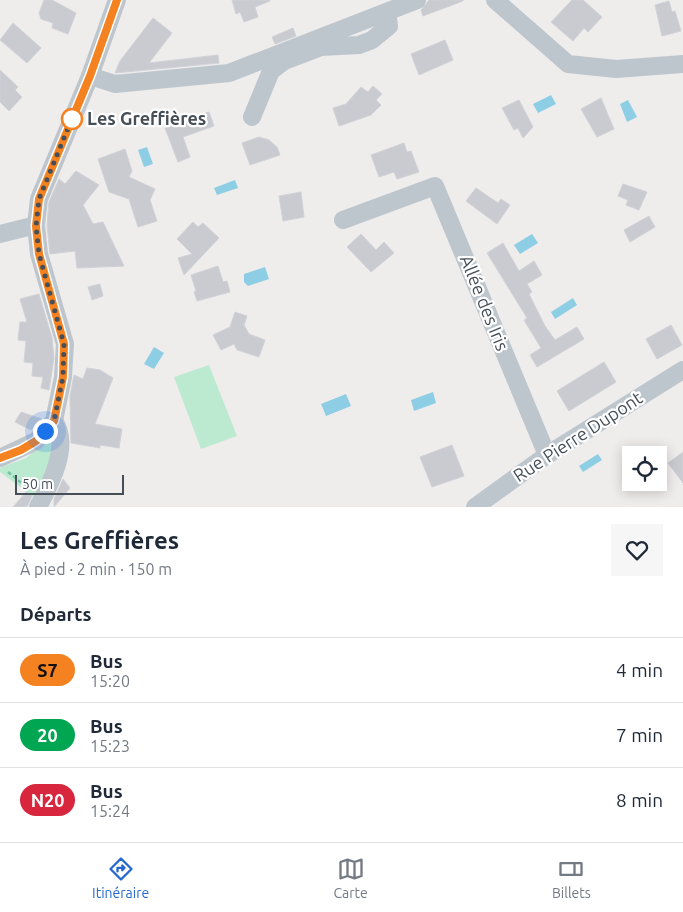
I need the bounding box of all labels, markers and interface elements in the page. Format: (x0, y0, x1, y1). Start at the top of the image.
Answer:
marker: Les Greffières (61, 108, 83, 130)
place label: Les Greffières (87, 108, 206, 128)
street label: Allée des Iris (457, 252, 513, 353)
street label: Rue Pierre Dupont (509, 387, 646, 485)
your location (33, 419, 58, 444)
map controls (622, 446, 667, 491)
button: locate (622, 446, 667, 491)
scale bar (15, 472, 124, 495)
text: 50 m (22, 476, 53, 492)
button: heart (611, 524, 663, 576)
text: Les Greffières (20, 527, 179, 554)
text: À pied · 2 min · 150 m (20, 560, 172, 578)
text: Départs (20, 603, 91, 625)
text: Bus (90, 650, 123, 672)
text: 4 min (616, 659, 663, 681)
text: S7 (37, 660, 58, 680)
text: 15:20 (90, 672, 130, 690)
text: Bus (90, 715, 123, 737)
text: 7 min (616, 724, 663, 746)
text: 20 (37, 725, 58, 745)
text: 15:23 (90, 737, 130, 755)
text: Bus (90, 780, 123, 802)
text: 8 min (616, 789, 663, 811)
text: N20 (31, 790, 64, 810)
text: 15:24 (90, 802, 130, 820)
tab: Itinéraire (92, 855, 149, 901)
tab: Carte (333, 855, 368, 901)
tab: Billets (552, 855, 591, 901)

